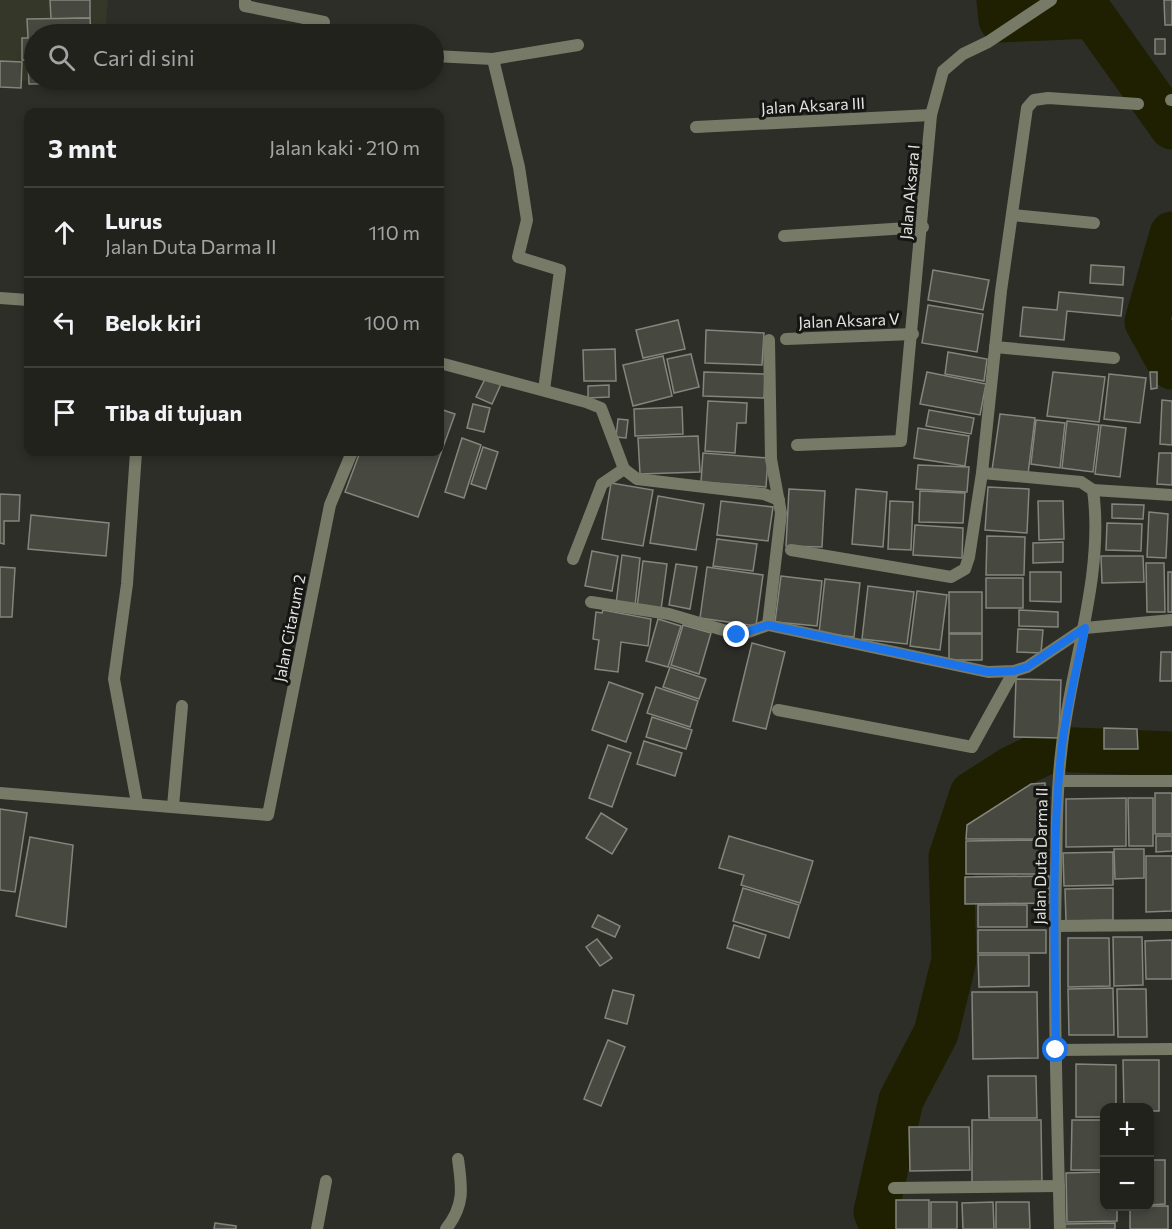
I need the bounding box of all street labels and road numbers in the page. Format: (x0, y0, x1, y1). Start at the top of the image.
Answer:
street label: Jalan Aksara III (761, 93, 865, 117)
street label: Jalan Aksara I (895, 144, 923, 240)
street label: Jalan Aksara V (798, 309, 900, 331)
street label: Jalan Citarum 2 (269, 573, 309, 683)
street label: Jalan Duta Darma II (1029, 787, 1051, 925)

